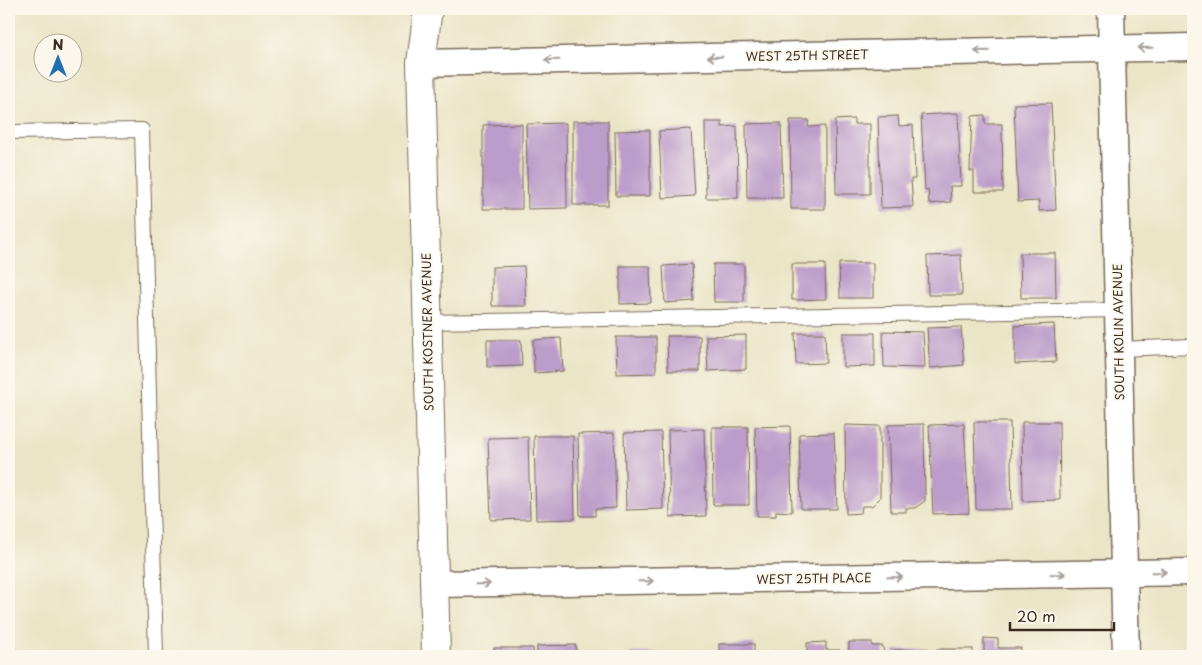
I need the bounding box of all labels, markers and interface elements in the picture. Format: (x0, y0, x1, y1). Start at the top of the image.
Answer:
north arrow (32, 32, 82, 82)
text: N (52, 34, 64, 55)
one-way arrow (1137, 43, 1153, 53)
street label: WEST 25TH STREET (745, 45, 869, 65)
one-way arrow (974, 47, 990, 56)
one-way arrow (707, 52, 723, 62)
one-way arrow (544, 55, 560, 65)
street label: SOUTH KOSTNER AVENUE (417, 253, 437, 411)
street label: SOUTH KOLIN AVENUE (1108, 264, 1128, 400)
one-way arrow (1150, 567, 1167, 577)
street label: WEST 25TH PLACE (756, 568, 872, 588)
one-way arrow (1050, 569, 1066, 579)
one-way arrow (887, 572, 903, 582)
one-way arrow (637, 576, 653, 586)
one-way arrow (474, 579, 491, 589)
scale bar (1010, 600, 1113, 632)
text: 20 m (1017, 604, 1056, 627)

